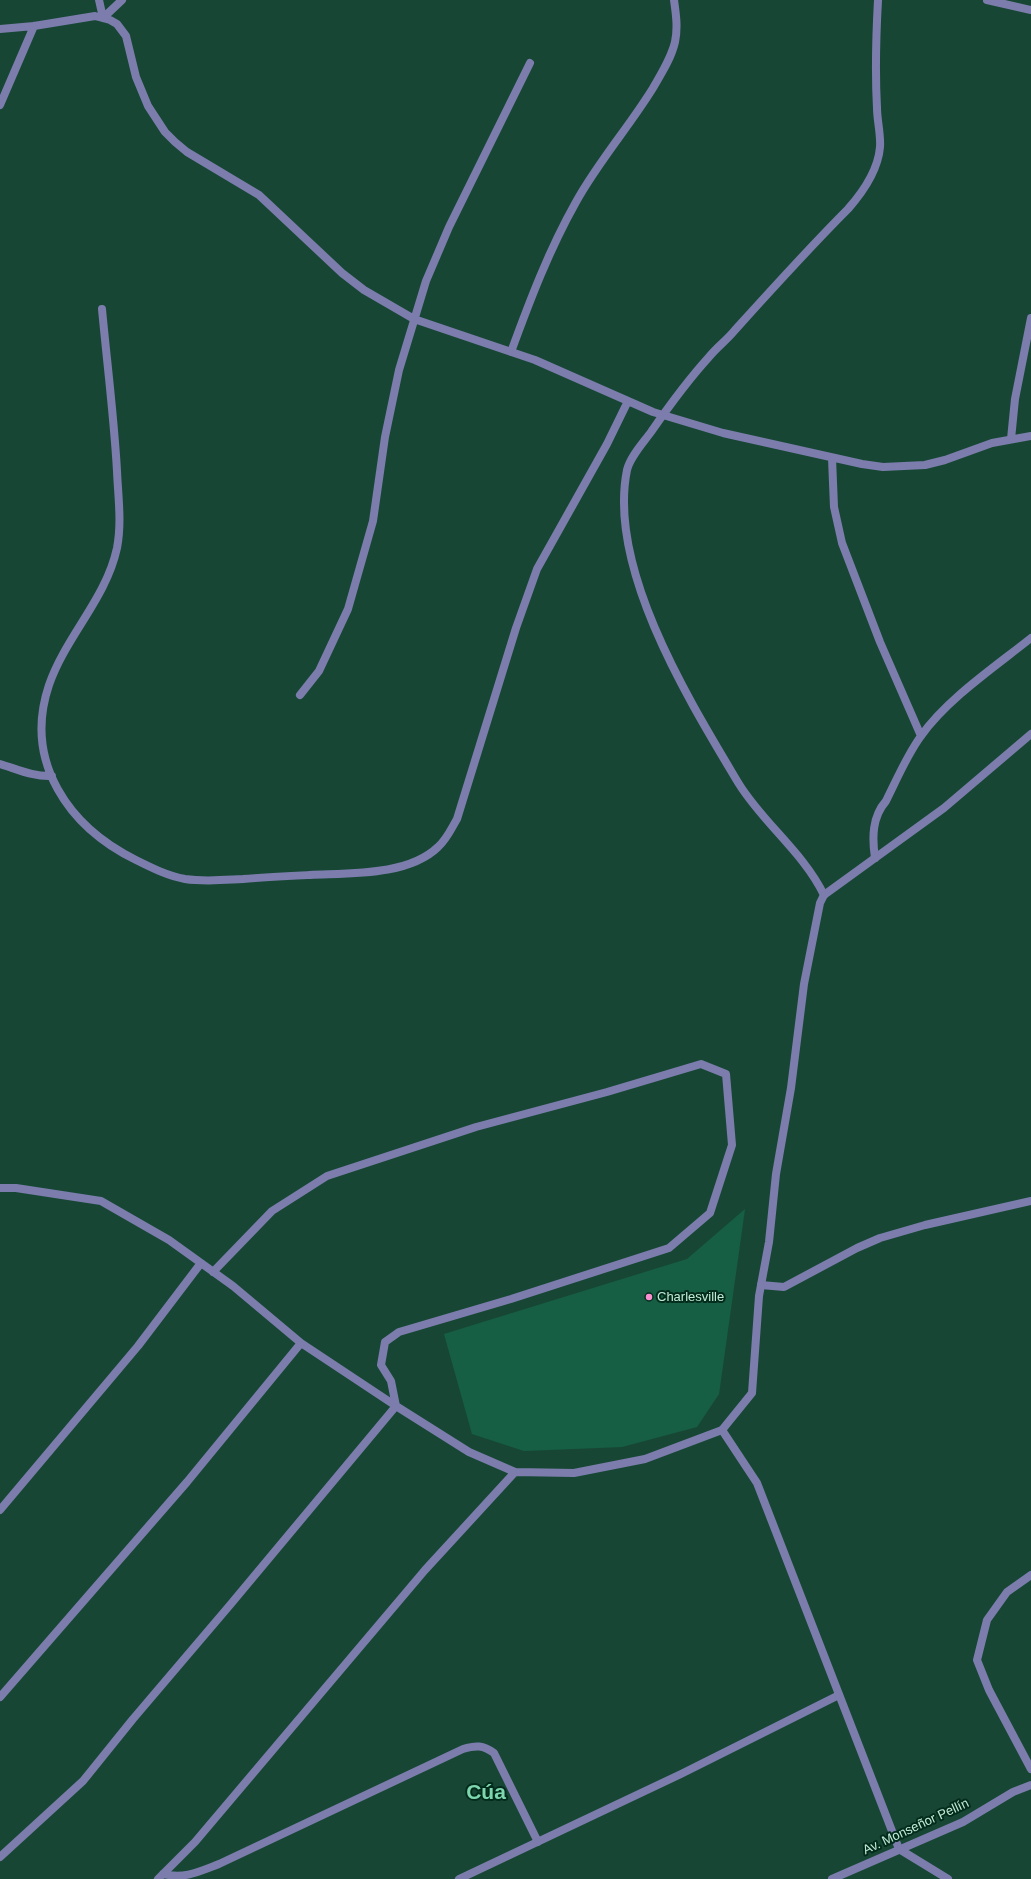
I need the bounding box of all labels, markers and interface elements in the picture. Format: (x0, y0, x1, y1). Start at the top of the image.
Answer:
place label: Charlesville (657, 1289, 724, 1305)
marker: Charlesville (644, 1292, 654, 1302)
district label: Cúa (466, 1780, 506, 1806)
street label: Av. Monseñor Pellín (861, 1796, 971, 1858)

